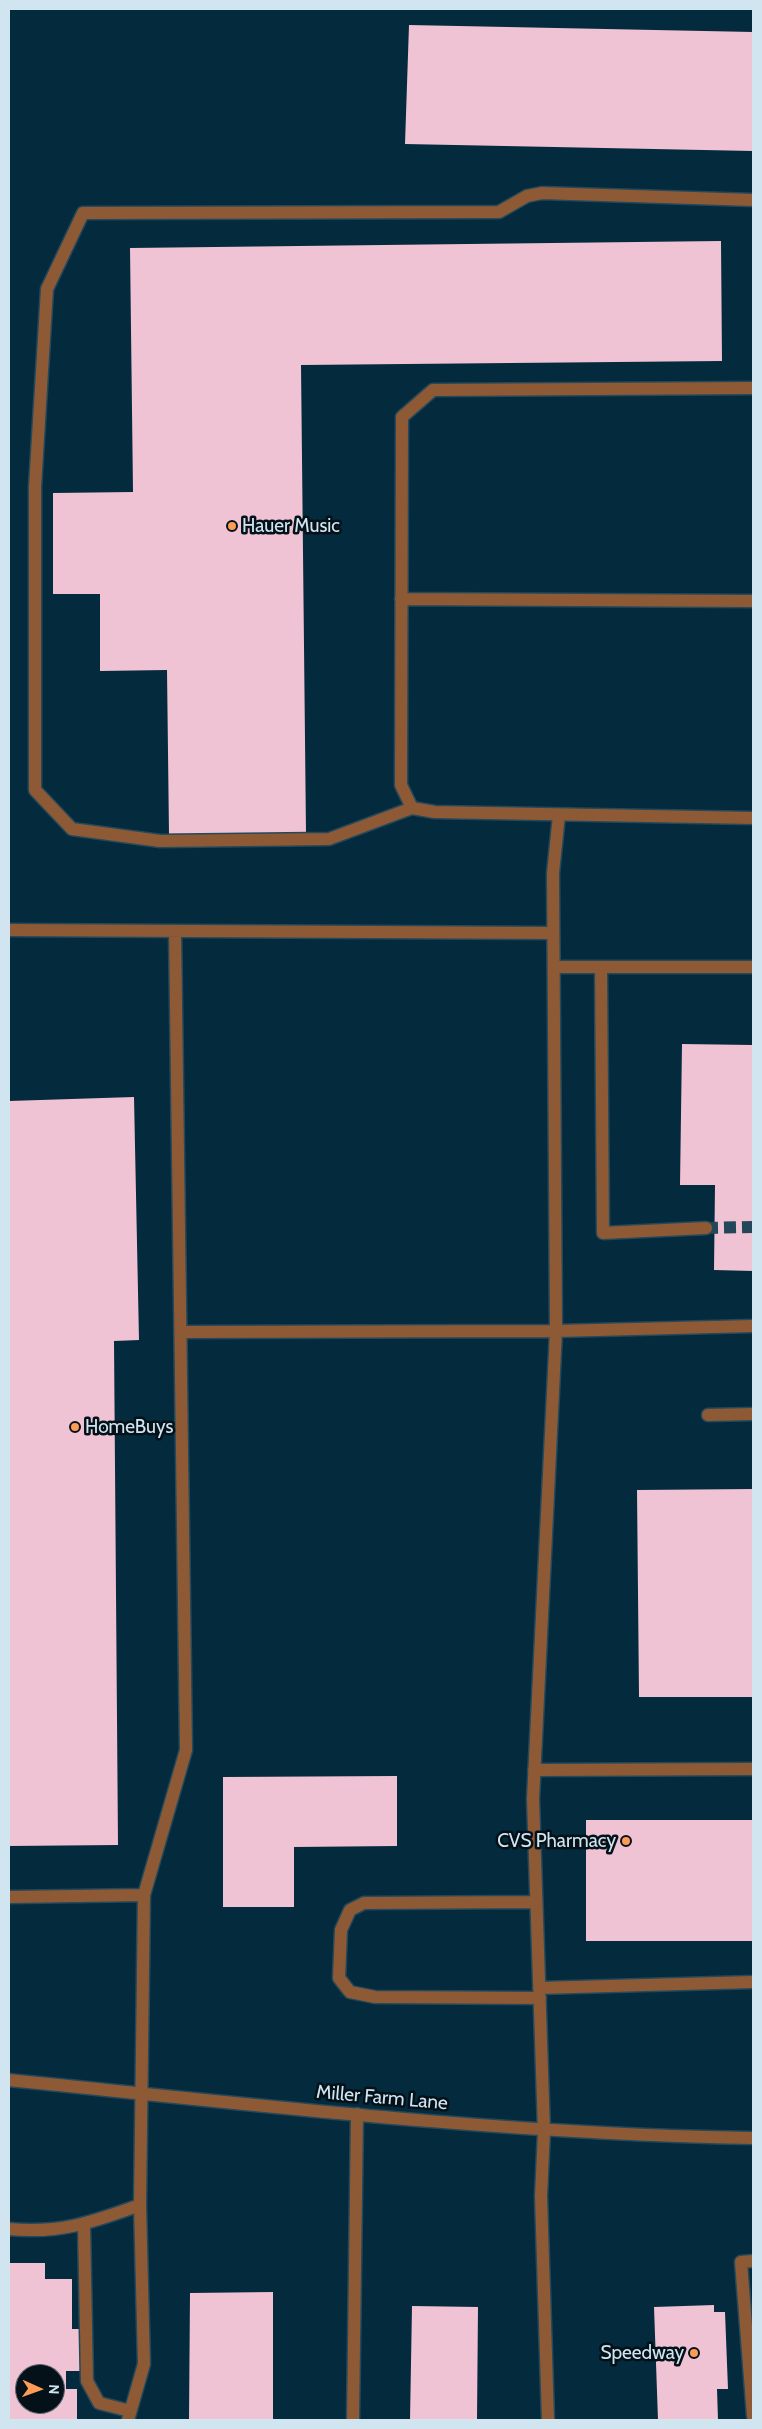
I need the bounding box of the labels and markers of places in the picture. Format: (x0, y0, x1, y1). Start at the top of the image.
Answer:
place label: Hauer Music (242, 515, 340, 537)
marker: Hauer Music (226, 520, 238, 532)
place label: HomeBuys (85, 1416, 173, 1438)
marker: HomeBuys (69, 1421, 81, 1433)
place label: CVS Pharmacy (497, 1830, 616, 1852)
marker: CVS Pharmacy (620, 1835, 632, 1847)
place label: Speedway (600, 2342, 684, 2364)
marker: Speedway (688, 2347, 700, 2359)

